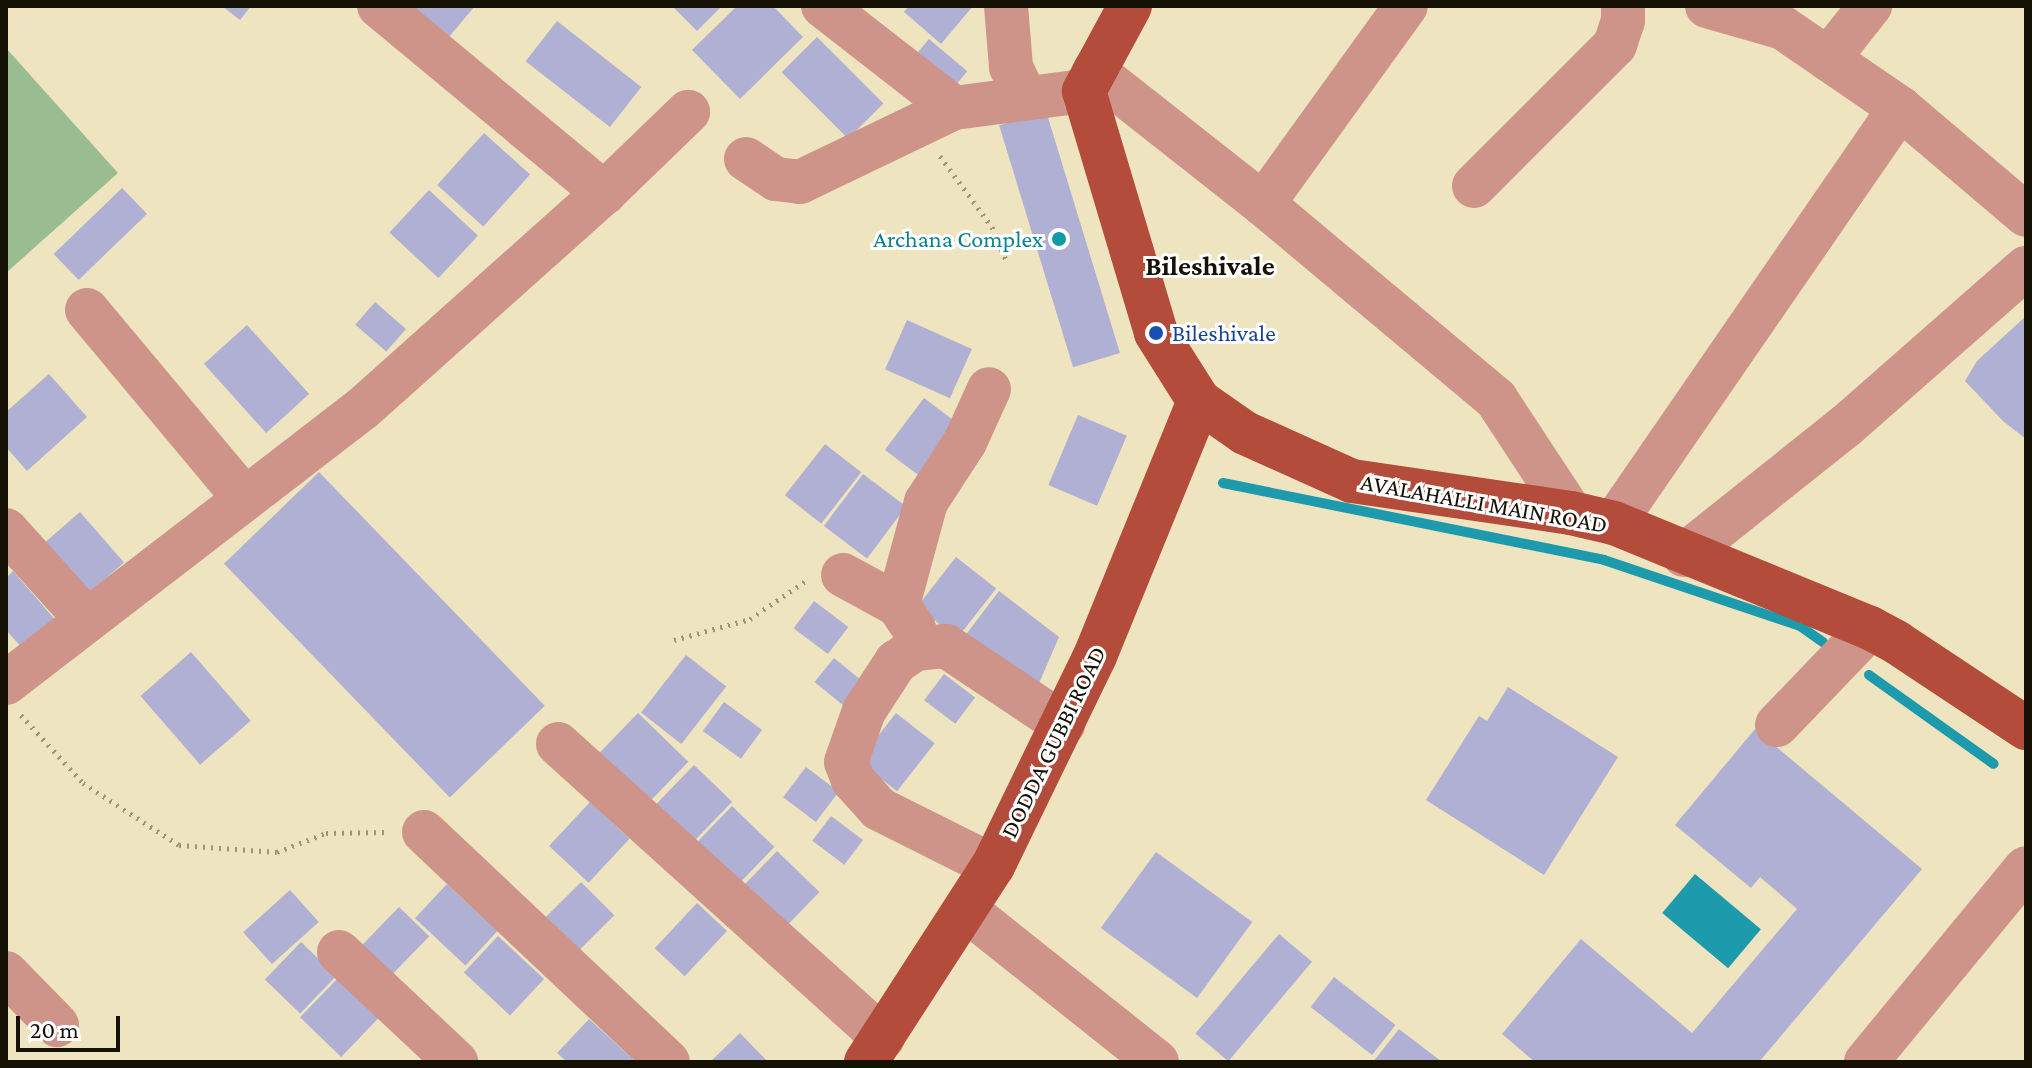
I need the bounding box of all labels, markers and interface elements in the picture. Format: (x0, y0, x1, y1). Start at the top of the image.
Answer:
place label: Archana Complex (873, 225, 1043, 253)
marker: Archana Complex (1050, 230, 1068, 248)
district label: Bileshivale (1145, 249, 1275, 283)
place label: Bileshivale (1172, 319, 1276, 347)
marker: Bileshivale (1147, 324, 1165, 342)
street label: AVALAHALLI MAIN ROAD (1358, 467, 1610, 539)
street label: DODDA GUBBI ROAD (994, 642, 1112, 842)
scale bar (20, 1000, 124, 1050)
text: 20 m (30, 1016, 79, 1043)

